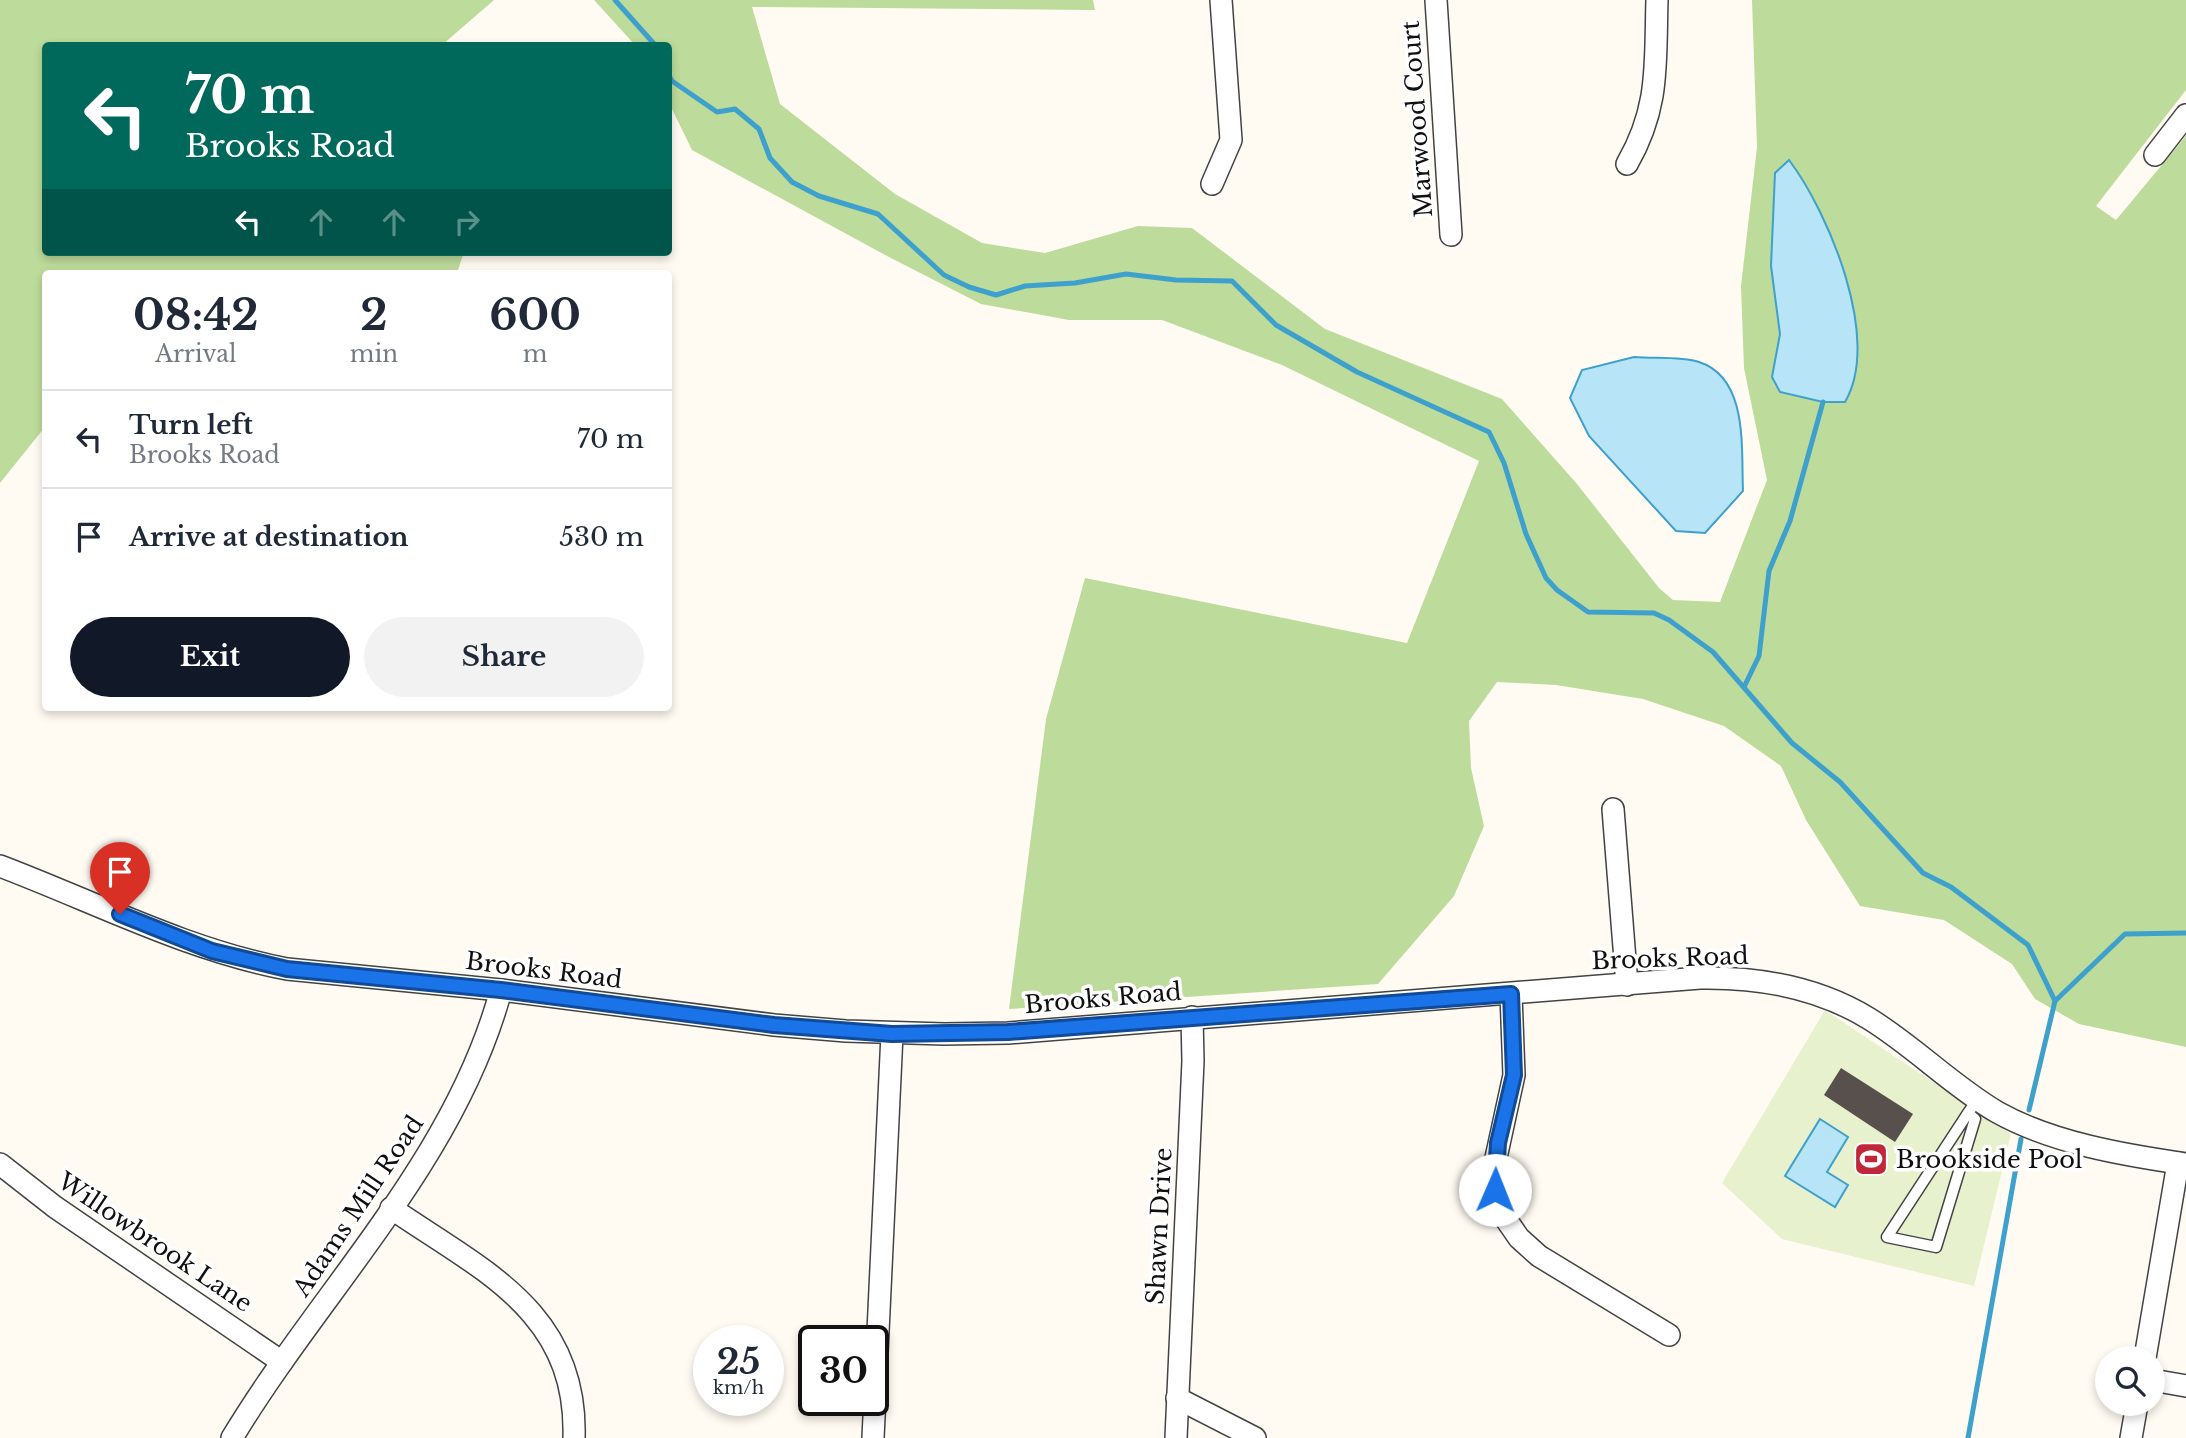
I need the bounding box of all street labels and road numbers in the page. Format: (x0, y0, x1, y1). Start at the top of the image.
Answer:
street label: Marwood Court (1396, 20, 1438, 218)
street label: Brooks Road (1591, 941, 1749, 975)
street label: Brooks Road (464, 946, 624, 994)
street label: Brooks Road (1023, 977, 1183, 1019)
street label: Adams Mill Road (286, 1110, 429, 1303)
street label: Shawn Drive (1140, 1147, 1178, 1305)
street label: Willowbrook Lane (52, 1166, 258, 1318)

